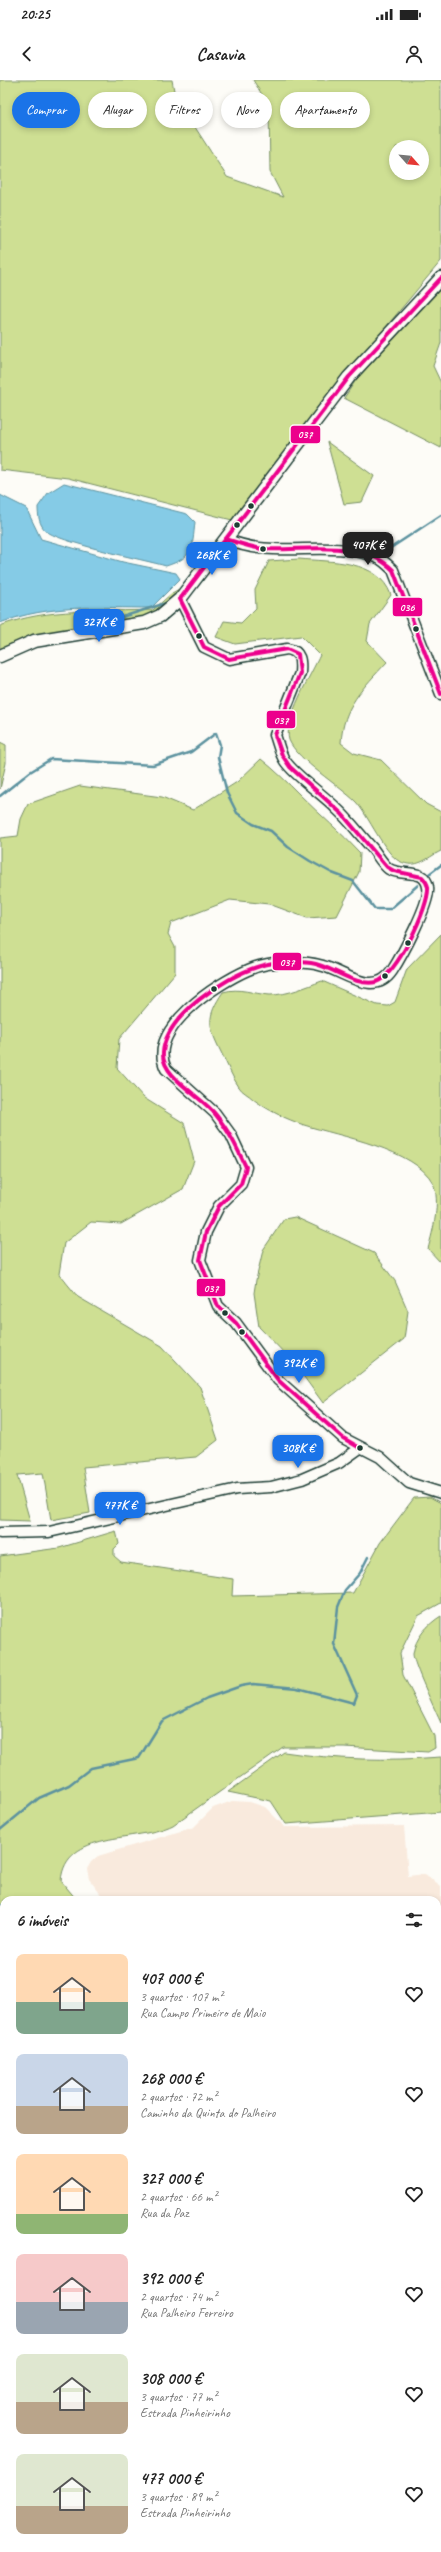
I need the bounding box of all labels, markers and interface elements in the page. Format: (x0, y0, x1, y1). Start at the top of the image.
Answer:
text: 20:25 (20, 5, 50, 24)
icon: back (16, 43, 38, 65)
text: Casavia (197, 43, 244, 65)
icon: person (403, 43, 425, 65)
chip: Comprar (12, 92, 80, 128)
chip: Alugar (88, 92, 147, 128)
chip: Filtros (155, 92, 213, 128)
chip: Novo (221, 92, 272, 128)
chip: Apartamento (280, 92, 370, 128)
north arrow (389, 140, 429, 180)
map controls (389, 140, 429, 180)
line badge: 037 (290, 425, 321, 444)
text: 037 (298, 427, 313, 441)
unlabelled marker (246, 501, 256, 511)
unlabelled marker (232, 520, 242, 530)
pin: 407K € (335, 532, 401, 566)
text: 407K € (351, 537, 385, 553)
pin: 268K € (179, 542, 245, 576)
unlabelled marker (258, 544, 268, 554)
text: 268K € (195, 547, 229, 563)
line badge: 036 (392, 597, 423, 617)
text: 036 (399, 600, 415, 614)
pin: 327K € (66, 609, 132, 643)
text: 327K € (82, 614, 116, 630)
unlabelled marker (411, 624, 421, 634)
unlabelled marker (194, 631, 204, 641)
line badge: 037 (266, 710, 296, 729)
text: 037 (274, 713, 289, 727)
unlabelled marker (403, 938, 413, 948)
line badge: 037 (272, 952, 302, 971)
text: 037 (280, 955, 295, 969)
unlabelled marker (380, 971, 390, 981)
unlabelled marker (209, 984, 219, 994)
line badge: 037 (196, 1278, 226, 1297)
text: 037 (204, 1281, 219, 1295)
unlabelled marker (220, 1308, 230, 1318)
unlabelled marker (237, 1327, 247, 1337)
pin: 392K € (266, 1350, 332, 1384)
text: 392K € (283, 1355, 316, 1371)
pin: 308K € (265, 1435, 331, 1469)
text: 308K € (281, 1440, 315, 1456)
unlabelled marker (355, 1443, 365, 1453)
pin: 477K € (87, 1492, 153, 1526)
text: 477K € (103, 1497, 137, 1513)
icon: filters (403, 1909, 425, 1931)
text: 6 imóveis (16, 1910, 68, 1931)
text: 407 000 € (140, 1968, 202, 1989)
icon: home (48, 1970, 96, 2018)
icon: heart (403, 1983, 425, 2005)
text: 3 quartos · 107 m² (140, 1989, 223, 2005)
text: Rua Campo Primeiro de Maio (140, 2005, 265, 2021)
text: 268 000 € (140, 2068, 202, 2089)
icon: home (48, 2070, 96, 2118)
icon: heart (403, 2083, 425, 2105)
text: 2 quartos · 72 m² (140, 2089, 217, 2105)
text: Caminho da Quinta do Palheiro (140, 2105, 275, 2121)
text: 327 000 € (140, 2168, 202, 2189)
icon: home (48, 2170, 96, 2218)
icon: heart (403, 2183, 425, 2205)
text: 2 quartos · 66 m² (140, 2189, 217, 2205)
text: Rua da Paz (140, 2205, 189, 2221)
text: 392 000 € (140, 2268, 202, 2289)
icon: home (48, 2270, 96, 2318)
icon: heart (403, 2283, 425, 2305)
text: 2 quartos · 74 m² (140, 2289, 217, 2305)
text: Rua Palheiro Ferreiro (140, 2305, 233, 2321)
text: 308 000 € (140, 2368, 202, 2389)
icon: home (48, 2370, 96, 2418)
icon: heart (403, 2383, 425, 2405)
text: 3 quartos · 77 m² (140, 2389, 217, 2405)
text: Estrada Pinheirinho (140, 2405, 230, 2421)
text: 477 000 € (140, 2468, 202, 2489)
icon: home (48, 2470, 96, 2518)
icon: heart (403, 2483, 425, 2505)
text: 3 quartos · 89 m² (140, 2489, 217, 2505)
text: Estrada Pinheirinho (140, 2505, 230, 2521)

